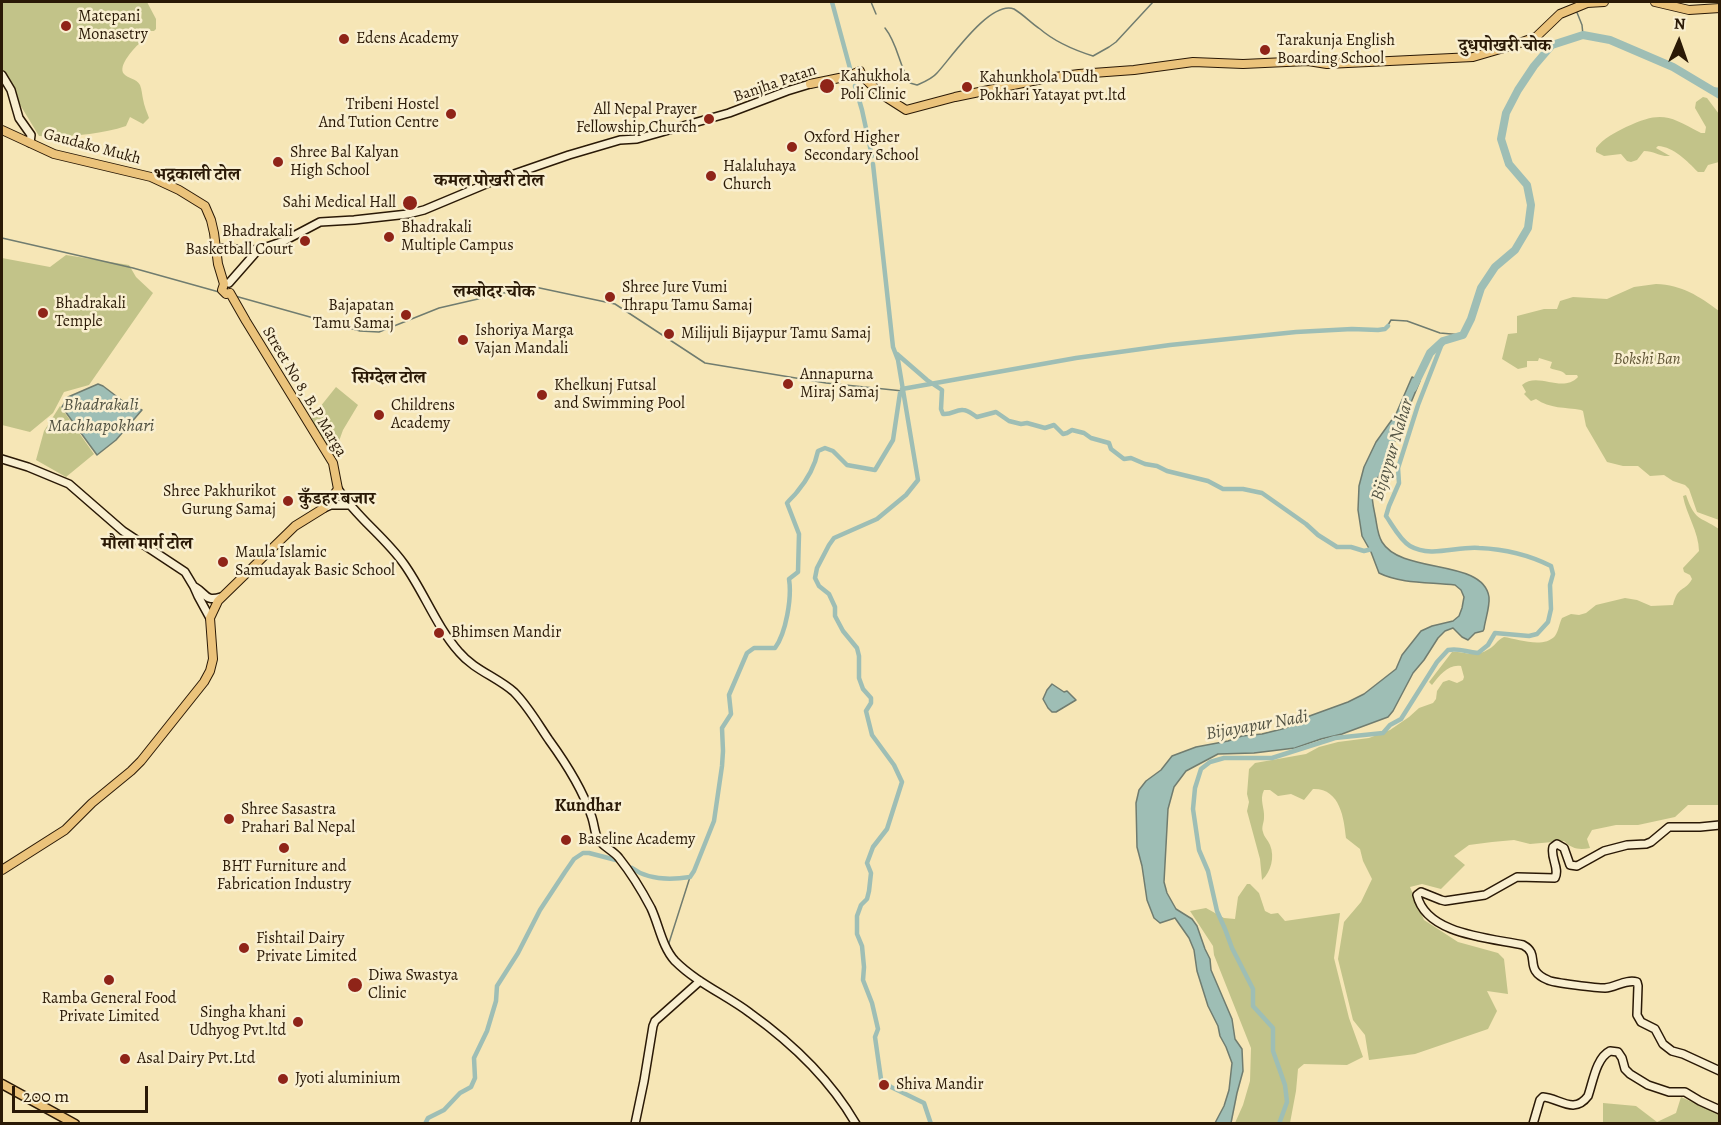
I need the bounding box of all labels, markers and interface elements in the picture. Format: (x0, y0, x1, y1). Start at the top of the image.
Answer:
place label: Matepani Monasetry (78, 7, 148, 45)
north arrow (1649, 12, 1709, 72)
text: N (1673, 13, 1686, 35)
marker: Matepani Monasetry (59, 19, 73, 33)
place label: Edens Academy (356, 29, 458, 49)
place label: Tarakunja English Boarding School (1277, 31, 1395, 69)
marker: Edens Academy (337, 32, 351, 46)
district label: दुधपोखरी चोक (1459, 36, 1551, 58)
marker: Tarakunja English Boarding School (1258, 43, 1272, 57)
street label: Banjha Patan (731, 61, 819, 107)
place label: Kahukhola Poli Clinic (840, 67, 910, 105)
place label: Kahunkhola Dudh Pokhari Yatayat pvt.ltd (979, 68, 1126, 106)
marker: Kahukhola Poli Clinic (818, 77, 836, 95)
marker: Kahunkhola Dudh Pokhari Yatayat pvt.ltd (960, 80, 974, 94)
place label: Tribeni Hostel And Tution Centre (319, 95, 439, 133)
place label: All Nepal Prayer Fellowship Church (576, 100, 697, 138)
marker: Tribeni Hostel And Tution Centre (444, 107, 458, 121)
marker: All Nepal Prayer Fellowship Church (702, 112, 716, 126)
street label: Gaudako Mukh (41, 125, 143, 169)
place label: Oxford Higher Secondary School (804, 128, 919, 166)
marker: Oxford Higher Secondary School (785, 140, 799, 154)
place label: Shree Bal Kalyan High School (290, 143, 399, 181)
marker: Shree Bal Kalyan High School (271, 155, 285, 169)
place label: Halaluhaya Church (723, 157, 796, 195)
district label: भद्रकाली टोल (154, 165, 240, 187)
marker: Halaluhaya Church (704, 169, 718, 183)
district label: कमल पोखरी टोल (434, 171, 544, 193)
place label: Sahi Medical Hall (282, 193, 396, 213)
marker: Sahi Medical Hall (401, 194, 419, 212)
place label: Bhadrakali Multiple Campus (401, 218, 514, 256)
place label: Bhadrakali Basketball Court (185, 222, 293, 260)
marker: Bhadrakali Multiple Campus (382, 230, 396, 244)
marker: Bhadrakali Basketball Court (298, 234, 312, 248)
place label: Shree Jure Vumi Thrapu Tamu Samaj (622, 278, 752, 316)
district label: लम्बोदर चोक (453, 282, 535, 304)
marker: Shree Jure Vumi Thrapu Tamu Samaj (603, 290, 617, 304)
place label: Bhadrakali Temple (55, 294, 126, 332)
place label: Bajapatan Tamu Samaj (313, 296, 394, 334)
marker: Bhadrakali Temple (36, 306, 50, 320)
marker: Bajapatan Tamu Samaj (399, 308, 413, 322)
place label: Ishoriya Marga Vajan Mandali (475, 321, 574, 359)
street label: Street No 8, B.P Marga (258, 323, 350, 461)
place label: Milijuli Bijaypur Tamu Samaj (681, 324, 871, 344)
marker: Milijuli Bijaypur Tamu Samaj (662, 327, 676, 341)
marker: Ishoriya Marga Vajan Mandali (456, 333, 470, 347)
park label: Bokshi Ban (1613, 350, 1681, 370)
place label: Annapurna Miraj Samaj (800, 365, 879, 403)
district label: सिग्देल टोल (352, 368, 426, 390)
place label: Khelkunj Futsal and Swimming Pool (554, 376, 685, 414)
marker: Annapurna Miraj Samaj (781, 377, 795, 391)
marker: Khelkunj Futsal and Swimming Pool (535, 388, 549, 402)
water label: Bhadrakali Machhapokhari (48, 395, 154, 438)
place label: Childrens Academy (391, 396, 455, 434)
water label: Bijaypur Nahar (1367, 396, 1419, 504)
marker: Childrens Academy (372, 408, 386, 422)
place label: Shree Pakhurikot Gurung Samaj (163, 482, 276, 520)
district label: कुँडहर बजार (299, 489, 375, 511)
marker: Shree Pakhurikot Gurung Samaj (281, 494, 295, 508)
district label: मौला मार्ग टोल (101, 534, 193, 556)
place label: Maula Islamic Samudayak Basic School (235, 543, 395, 581)
marker: Maula Islamic Samudayak Basic School (216, 555, 230, 569)
place label: Bhimsen Mandir (451, 623, 561, 643)
marker: Bhimsen Mandir (432, 626, 446, 640)
water label: Bijayapur Nadi (1204, 706, 1310, 746)
district label: Kundhar (555, 796, 621, 818)
place label: Shree Sasastra Prahari Bal Nepal (241, 800, 355, 838)
marker: Shree Sasastra Prahari Bal Nepal (222, 812, 236, 826)
place label: Baseline Academy (578, 830, 695, 850)
marker: Baseline Academy (559, 833, 573, 847)
marker: BHT Furniture and Fabrication Industry (277, 841, 291, 855)
place label: BHT Furniture and Fabrication Industry (217, 857, 351, 895)
place label: Fishtail Dairy Private Limited (256, 929, 357, 967)
marker: Fishtail Dairy Private Limited (237, 941, 251, 955)
place label: Diwa Swastya Clinic (368, 966, 458, 1004)
marker: Ramba General Food Private Limited (102, 973, 116, 987)
marker: Diwa Swastya Clinic (346, 976, 364, 994)
place label: Ramba General Food Private Limited (42, 989, 176, 1027)
place label: Singha khani Udhyog Pvt.ltd (189, 1003, 286, 1041)
marker: Singha khani Udhyog Pvt.ltd (291, 1015, 305, 1029)
place label: Asal Dairy Pvt.Ltd (137, 1049, 255, 1069)
marker: Asal Dairy Pvt.Ltd (118, 1052, 132, 1066)
place label: Jyoti aluminium (295, 1069, 400, 1089)
marker: Jyoti aluminium (276, 1072, 290, 1086)
scale bar (15, 1074, 152, 1112)
place label: Shiva Mandir (896, 1075, 984, 1095)
marker: Shiva Mandir (877, 1078, 891, 1092)
text: 200 m (23, 1084, 69, 1108)

